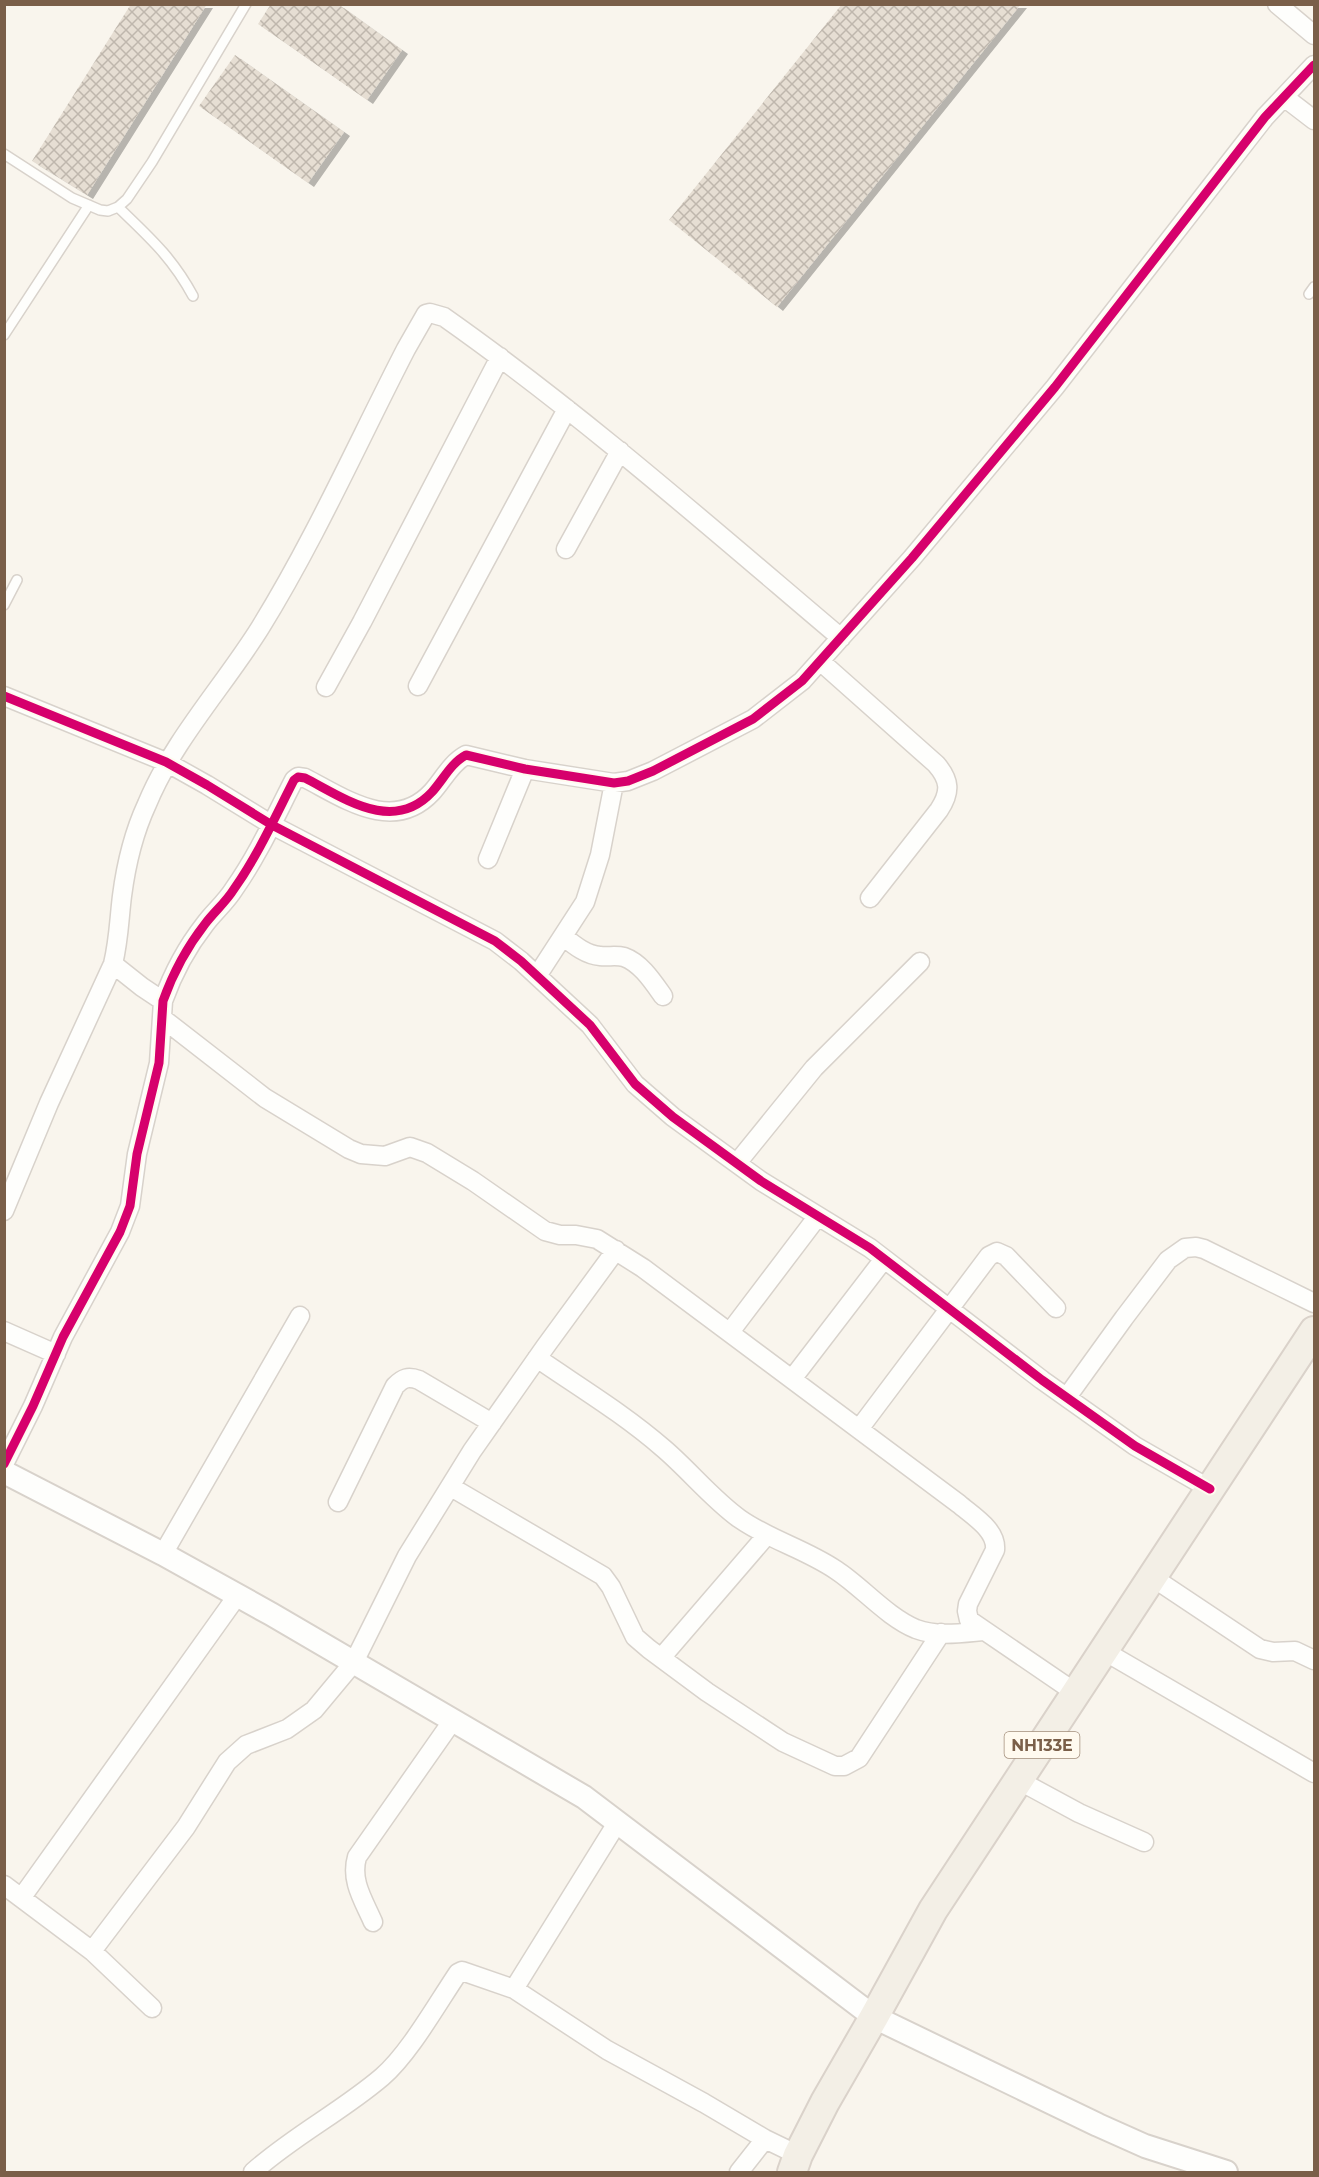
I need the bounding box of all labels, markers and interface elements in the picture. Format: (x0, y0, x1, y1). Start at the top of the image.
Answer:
road number: NH133E (1004, 1732, 1080, 1758)

